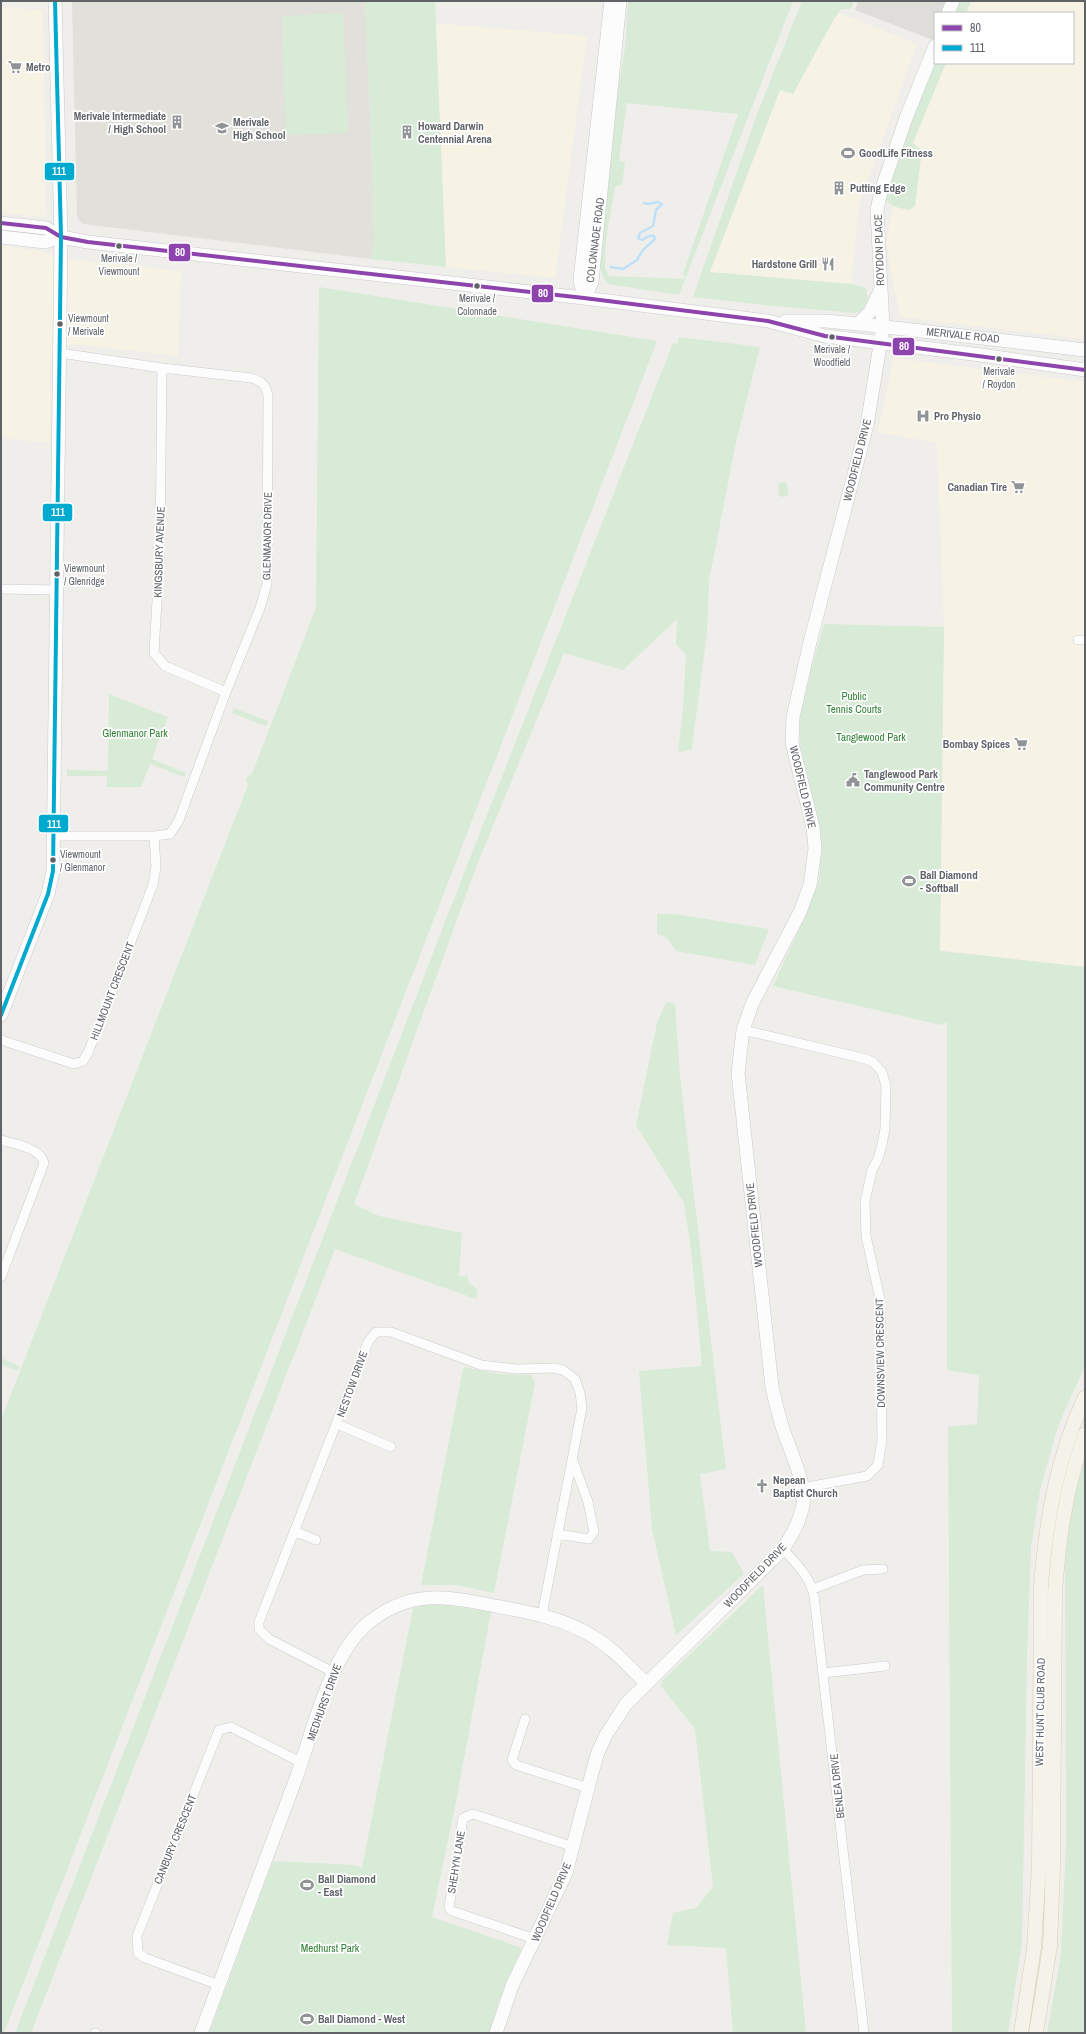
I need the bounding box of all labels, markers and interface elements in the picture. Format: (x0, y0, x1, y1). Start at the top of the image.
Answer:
legend (934, 12, 1074, 64)
text: 80 (970, 20, 981, 36)
text: 111 (970, 40, 986, 56)
supermarket icon: Metro (7, 59, 23, 75)
place label: Metro (26, 60, 51, 74)
place label: Merivale Intermediate / High School (74, 109, 166, 136)
building icon: Merivale Intermediate / High School (169, 114, 185, 130)
place label: Merivale High School (233, 115, 286, 142)
place label: Howard Darwin Centennial Arena (418, 119, 492, 146)
school or university icon: Merivale High School (214, 120, 230, 136)
building icon: Howard Darwin Centennial Arena (399, 124, 415, 140)
sports icon: GoodLife Fitness (840, 145, 856, 161)
place label: GoodLife Fitness (859, 146, 933, 160)
line badge: 111 (44, 162, 75, 181)
text: 111 (52, 164, 66, 178)
building icon: Putting Edge (831, 180, 847, 196)
place label: Putting Edge (850, 181, 906, 195)
street label: COLONNADE ROAD (583, 197, 607, 283)
street label: ROYDON PLACE (871, 214, 887, 286)
marker: Merivale / Viewmount (114, 241, 124, 251)
line badge: 80 (168, 243, 191, 262)
text: 80 (175, 245, 185, 259)
place label: Merivale / Viewmount (99, 252, 140, 278)
restaurant icon: Hardstone Grill (820, 256, 836, 272)
place label: Hardstone Grill (752, 257, 817, 271)
marker: Merivale / Colonnade (472, 281, 482, 291)
line badge: 80 (531, 284, 554, 303)
text: 80 (538, 286, 548, 300)
place label: Merivale / Colonnade (457, 292, 497, 318)
place label: Viewmount / Merivale (68, 312, 110, 338)
marker: Viewmount / Merivale (55, 319, 65, 329)
street label: MERIVALE ROAD (926, 324, 1000, 346)
marker: Merivale / Woodfield (827, 332, 837, 342)
line badge: 80 (892, 337, 915, 356)
text: 80 (899, 339, 909, 353)
place label: Merivale / Woodfield (814, 343, 851, 369)
marker: Merivale / Roydon (994, 354, 1004, 364)
place label: Merivale / Roydon (983, 365, 1015, 391)
hospital icon: Pro Physio (915, 408, 931, 424)
place label: Pro Physio (934, 409, 982, 423)
street label: WOODFIELD DRIVE (840, 417, 874, 503)
supermarket icon: Canadian Tire (1010, 479, 1026, 495)
place label: Canadian Tire (948, 480, 1007, 494)
street label: GLENMANOR DRIVE (259, 492, 275, 580)
line badge: 111 (42, 503, 73, 522)
text: 111 (51, 505, 65, 519)
street label: KINGSBURY AVENUE (150, 506, 168, 598)
place label: Viewmount / Glenridge (64, 562, 106, 588)
marker: Viewmount / Glenridge (52, 569, 62, 579)
park label: Public Tennis Courts (826, 689, 882, 716)
park label: Glenmanor Park (102, 726, 168, 740)
park label: Tanglewood Park (836, 730, 906, 744)
supermarket icon: Bombay Spices (1013, 736, 1029, 752)
place label: Bombay Spices (943, 737, 1010, 751)
street label: WOODFIELD DRIVE (787, 744, 819, 830)
place label: Tanglewood Park Community Centre (864, 767, 945, 794)
public building icon: Tanglewood Park Community Centre (845, 772, 861, 788)
line badge: 111 (38, 814, 69, 833)
text: 111 (47, 817, 61, 831)
place label: Viewmount / Glenmanor (60, 848, 105, 874)
marker: Viewmount / Glenmanor (48, 855, 58, 865)
place label: Ball Diamond - Softball (920, 868, 978, 895)
sports icon: Ball Diamond - Softball (901, 873, 917, 889)
street label: HILLMOUNT CRESCENT (87, 939, 137, 1042)
street label: WOODFIELD DRIVE (743, 1182, 765, 1268)
street label: DOWNSVIEW CRESCENT (872, 1298, 888, 1408)
street label: NESTOW DRIVE (334, 1349, 370, 1419)
place label: Nepean Baptist Church (773, 1473, 838, 1500)
church icon: Nepean Baptist Church (754, 1478, 770, 1494)
street label: WOODFIELD DRIVE (721, 1540, 789, 1610)
street label: WEST HUNT CLUB ROAD (1032, 1658, 1048, 1766)
street label: MEDHURST DRIVE (304, 1662, 344, 1742)
street label: BENLEA DRIVE (827, 1753, 847, 1819)
street label: CANBURY CRESCENT (151, 1791, 200, 1886)
street label: SHEHYN LANE (444, 1829, 468, 1895)
street label: WOODFIELD DRIVE (528, 1860, 574, 1944)
place label: Ball Diamond - East (318, 1872, 376, 1899)
sports icon: Ball Diamond - East (299, 1877, 315, 1893)
park label: Medhurst Park (301, 1941, 360, 1955)
sports icon: Ball Diamond - West (299, 2011, 315, 2027)
place label: Ball Diamond - West (318, 2012, 405, 2026)

